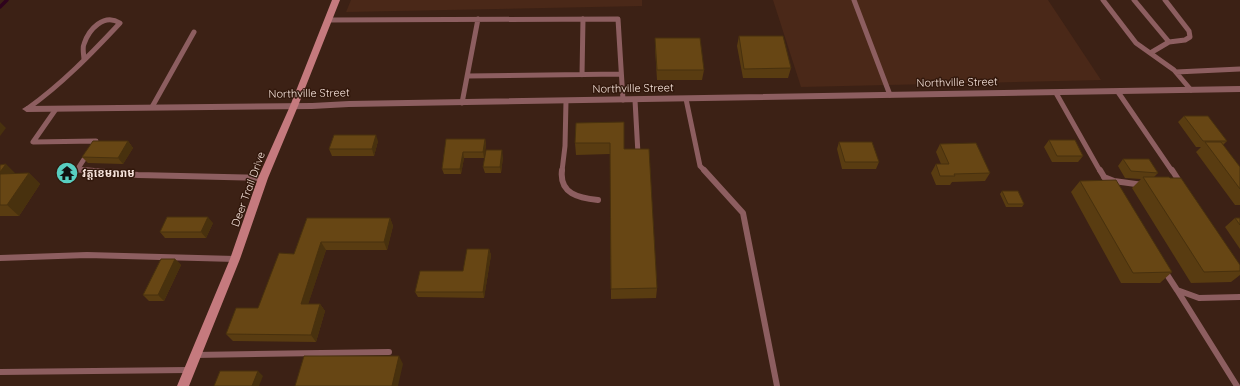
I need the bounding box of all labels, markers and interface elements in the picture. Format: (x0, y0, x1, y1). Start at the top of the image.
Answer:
street label: Northville Street (916, 74, 998, 90)
street label: Northville Street (592, 80, 674, 96)
street label: Northville Street (268, 85, 350, 101)
street label: Deer Trail Drive (228, 150, 268, 228)
temple icon: វត្តខេមរារាម (54, 160, 80, 186)
place label: វត្តខេមរារាម (82, 166, 135, 180)

